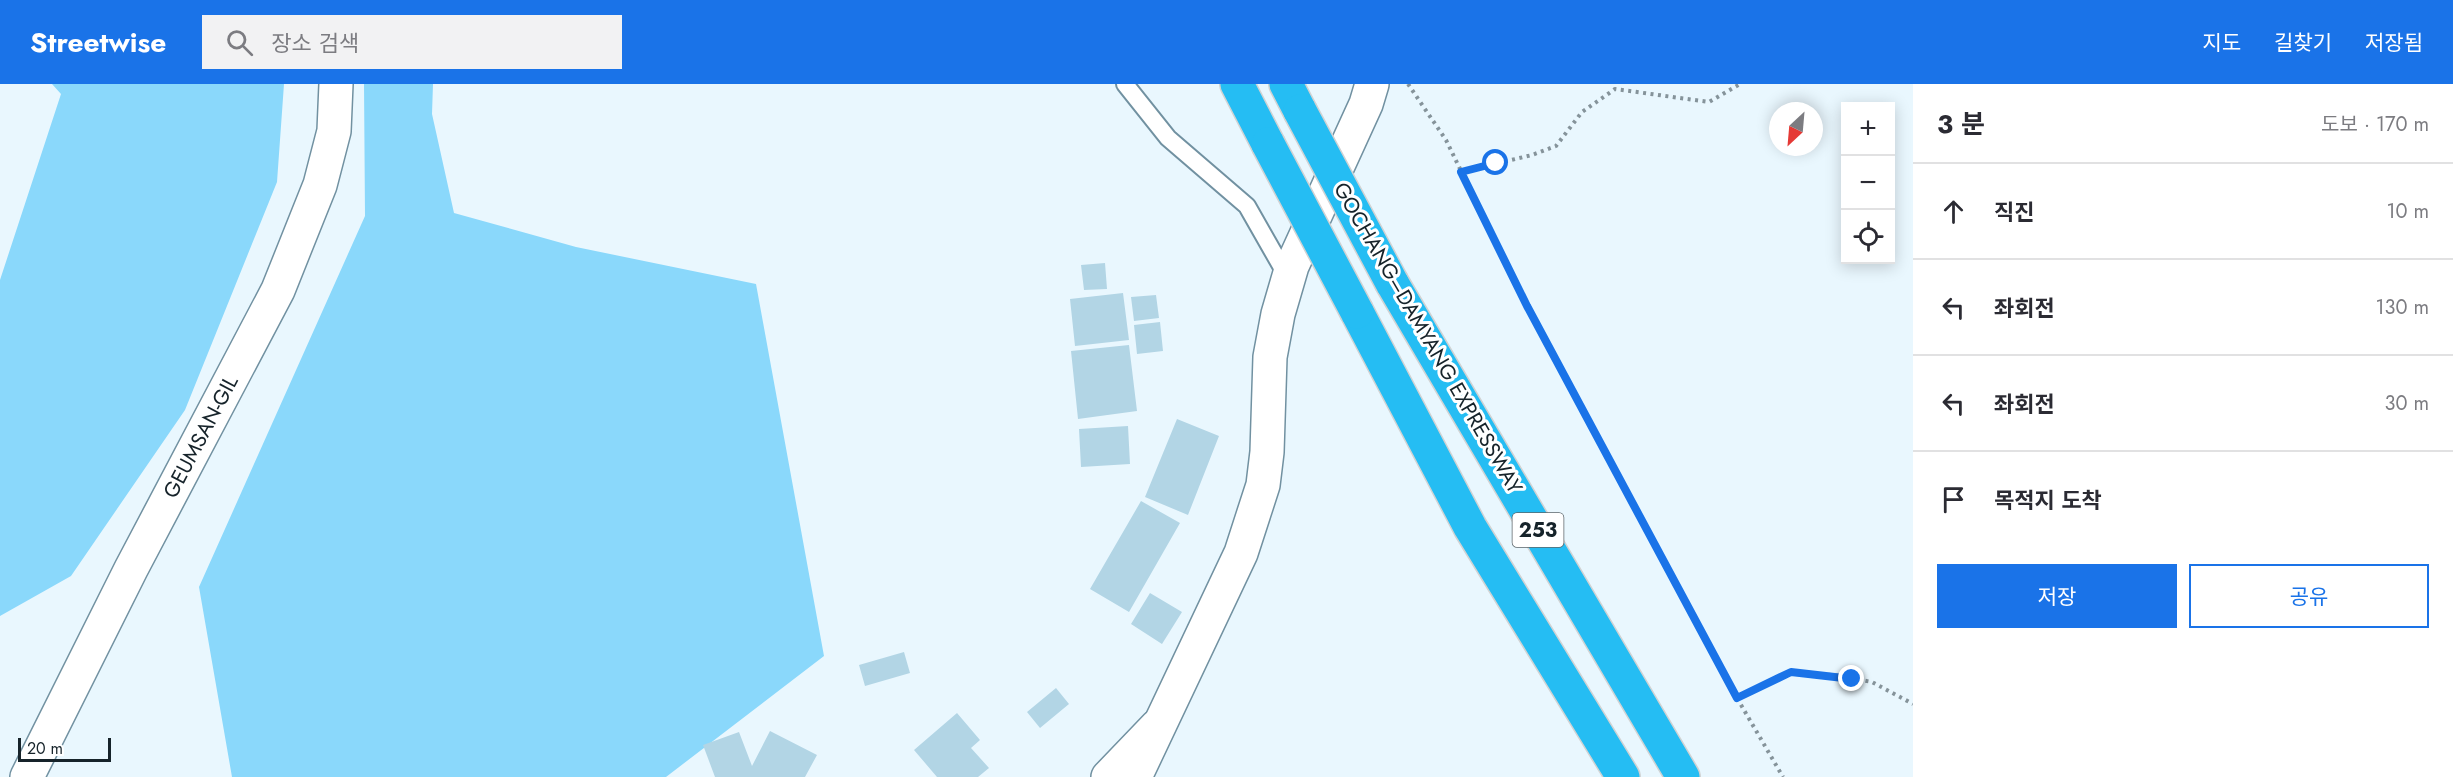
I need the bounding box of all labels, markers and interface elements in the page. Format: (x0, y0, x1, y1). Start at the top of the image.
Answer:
search box (202, 15, 622, 69)
text: Streetwise (30, 22, 166, 63)
icon: search (223, 26, 256, 59)
text: 장소 검색 (271, 27, 359, 59)
text: 지도 (2202, 28, 2241, 58)
text: 길찾기 (2274, 28, 2332, 58)
text: 저장됨 (2365, 28, 2423, 58)
north arrow (1769, 102, 1823, 156)
map controls (1841, 102, 1895, 264)
button: + (1841, 102, 1895, 156)
text: 3 분 (1937, 105, 1985, 143)
text: 도보 · 170 m (2321, 110, 2429, 139)
route start (1482, 149, 1508, 175)
button: − (1841, 156, 1895, 210)
street label: GOCHANG–DAMYANG EXPRESSWAY (1326, 177, 1530, 499)
icon: ahead (1937, 195, 1970, 228)
text: 직진 (1994, 196, 2034, 228)
text: 10 m (2386, 197, 2429, 226)
button: locate (1841, 210, 1895, 264)
icon: left (1937, 291, 1970, 324)
text: 좌회전 (1994, 292, 2055, 324)
text: 130 m (2375, 293, 2429, 322)
street label: GEUMSAN-GIL (156, 370, 246, 503)
icon: left (1937, 387, 1970, 420)
text: 좌회전 (1994, 388, 2055, 420)
text: 30 m (2384, 389, 2429, 418)
icon: arrive (1937, 483, 1970, 516)
text: 목적지 도착 (1994, 484, 2102, 516)
road number: 253 (1512, 513, 1564, 547)
button: 저장 (1937, 564, 2177, 628)
button: 공유 (2189, 564, 2429, 628)
route end (1838, 665, 1864, 691)
scale bar (18, 735, 111, 762)
text: 20 m (27, 737, 63, 760)

